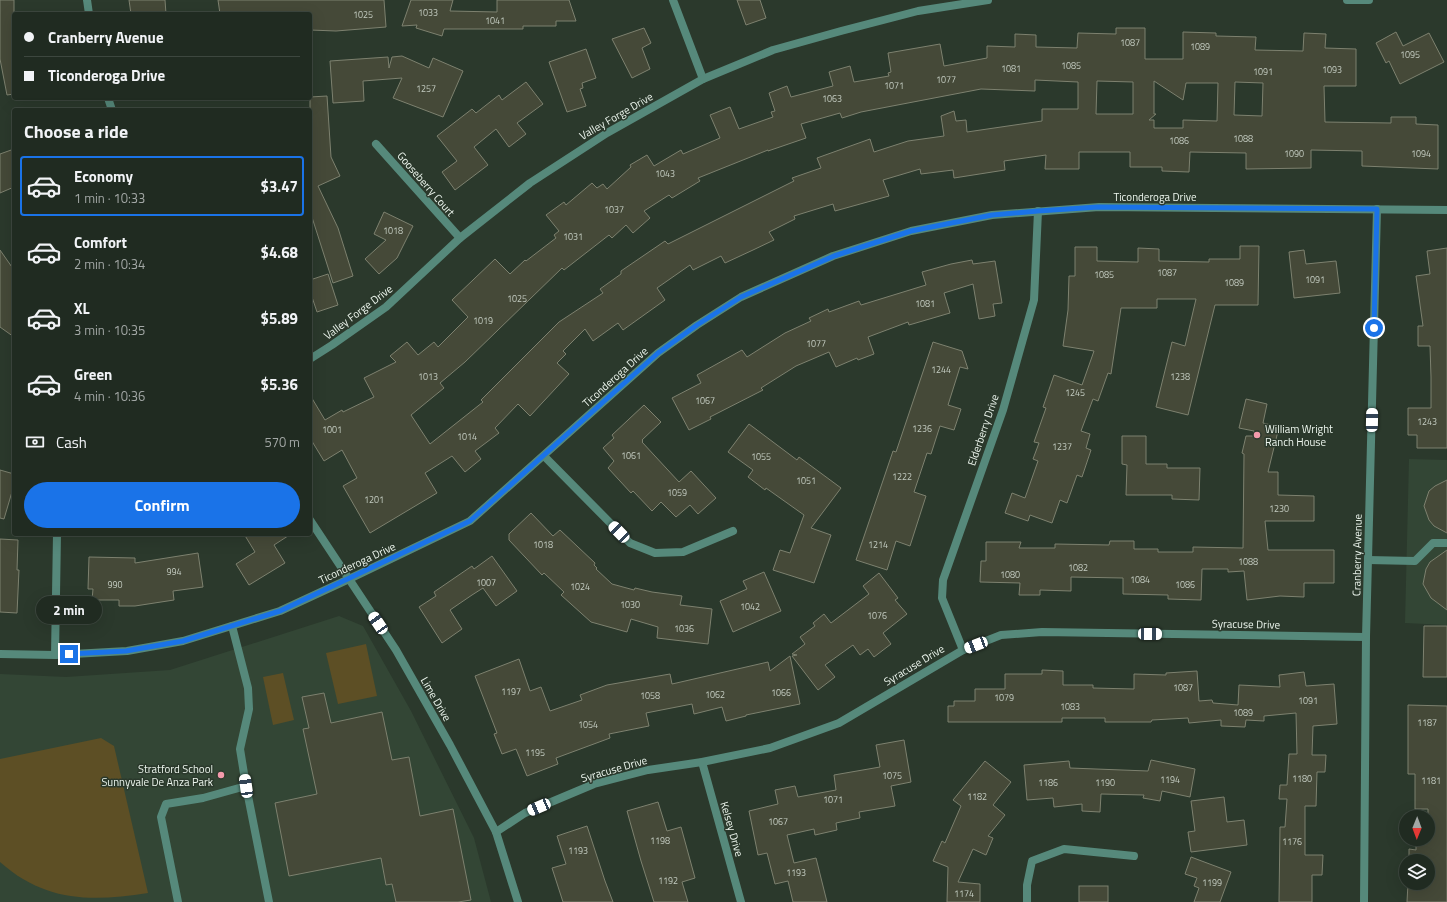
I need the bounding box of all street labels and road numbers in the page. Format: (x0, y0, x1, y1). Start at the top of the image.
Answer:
street label: Valley Forge Drive (576, 88, 656, 144)
street label: Gooseberry Court (393, 148, 459, 220)
street label: Ticonderoga Drive (1113, 189, 1197, 205)
street label: Valley Forge Drive (320, 280, 396, 343)
street label: Ticonderoga Drive (579, 343, 652, 411)
street label: Elderberry Drive (963, 392, 1003, 468)
street label: Cranberry Avenue (1348, 513, 1366, 596)
street label: Ticonderoga Drive (316, 538, 398, 588)
street label: Syracuse Drive (1212, 615, 1281, 633)
street label: Syracuse Drive (881, 640, 948, 689)
street label: Lime Drive (417, 674, 455, 725)
street label: Syracuse Drive (579, 752, 649, 786)
street label: Kelsey Drive (717, 800, 748, 859)

